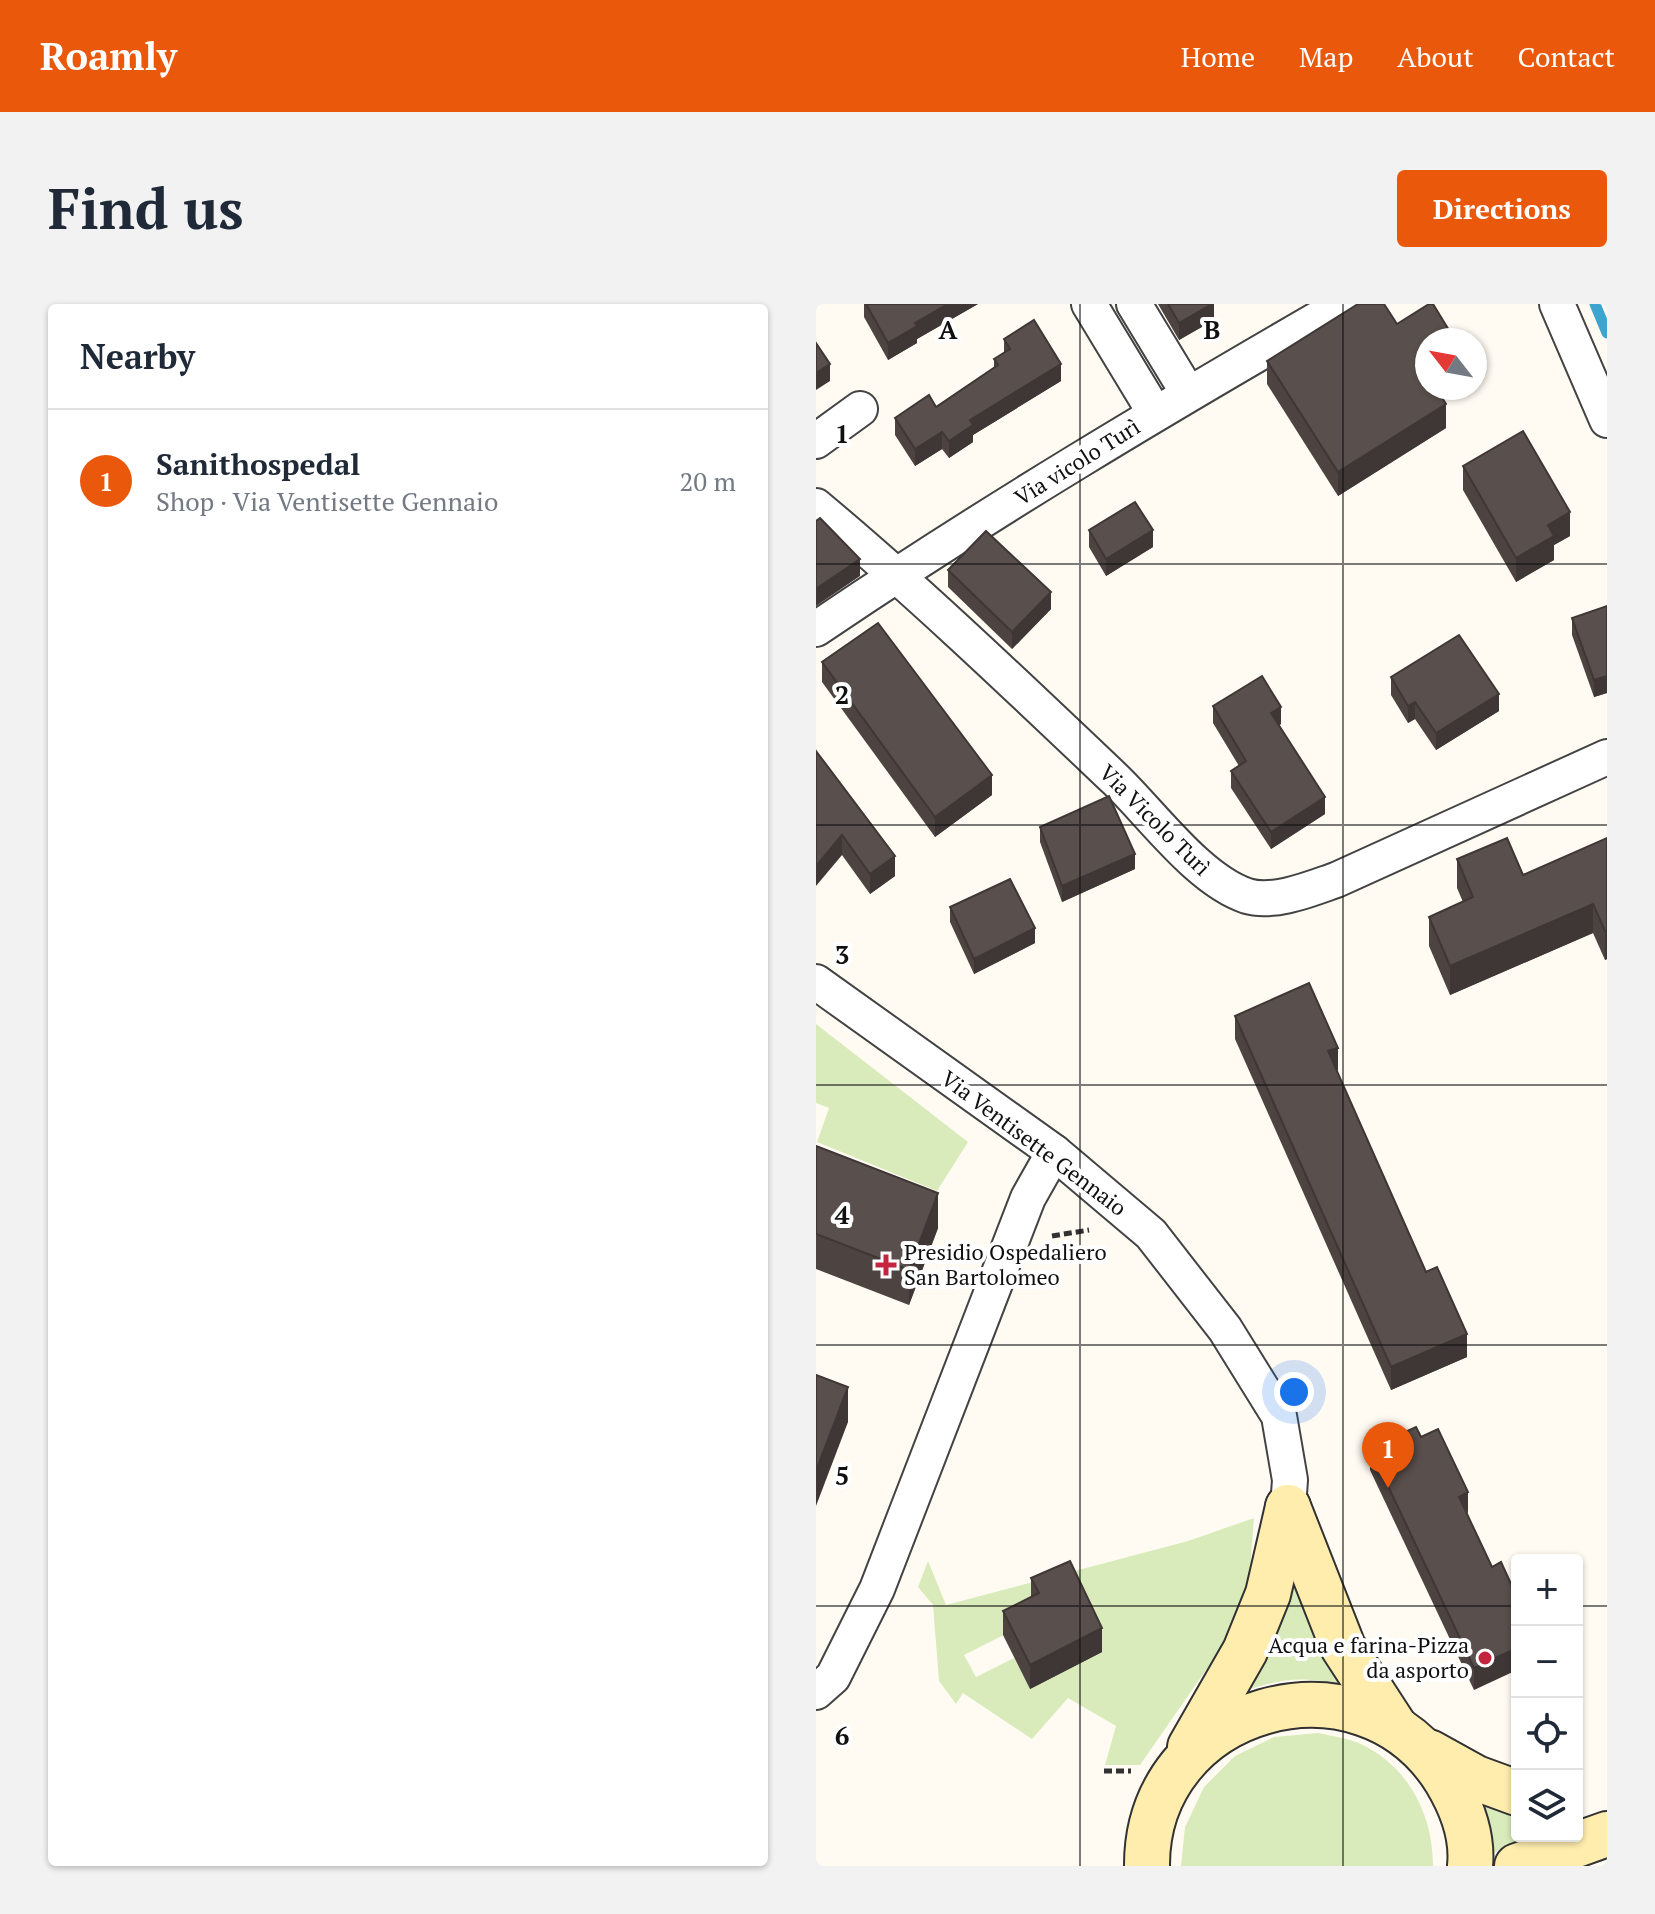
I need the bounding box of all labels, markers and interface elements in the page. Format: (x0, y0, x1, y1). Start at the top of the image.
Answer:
text: Roamly (40, 31, 177, 81)
text: Home (1181, 38, 1255, 75)
text: Map (1299, 38, 1353, 75)
text: About (1397, 38, 1474, 75)
text: Contact (1518, 38, 1615, 75)
button: Directions (1397, 170, 1607, 247)
text: Find us (48, 171, 244, 245)
text: A (939, 312, 958, 346)
text: B (1204, 312, 1220, 346)
north arrow (1415, 328, 1487, 400)
text: Nearby (80, 334, 195, 379)
street label: Via vicolo Turì (1009, 411, 1145, 512)
text: 1 (835, 416, 849, 450)
text: Sanithospedal (156, 444, 360, 484)
text: 1 (99, 464, 113, 498)
text: 20 m (680, 464, 736, 498)
text: Shop · Via Ventisette Gennaio (156, 484, 498, 518)
text: 2 (835, 677, 849, 711)
street label: Via Vicolo Turì (1093, 758, 1217, 882)
text: 3 (835, 937, 849, 971)
street label: Via Ventisette Gennaio (936, 1063, 1133, 1222)
text: 4 (835, 1197, 850, 1231)
place label: Presidio Ospedaliero San Bartolomeo (904, 1237, 1107, 1291)
marker: Presidio Ospedaliero San Bartolomeo (875, 1254, 897, 1276)
your location (1274, 1372, 1314, 1412)
pin: 1 (1362, 1422, 1414, 1488)
text: 5 (835, 1458, 849, 1492)
map controls (1511, 1554, 1583, 1842)
button: + (1511, 1554, 1583, 1626)
button: − (1511, 1626, 1583, 1698)
place label: Acqua e farina-Pizza da asporto (1268, 1630, 1469, 1684)
marker: Acqua e farina-Pizza da asporto (1476, 1649, 1494, 1667)
button: locate (1511, 1698, 1583, 1770)
text: 6 (835, 1718, 849, 1752)
button: layers (1511, 1770, 1583, 1842)

